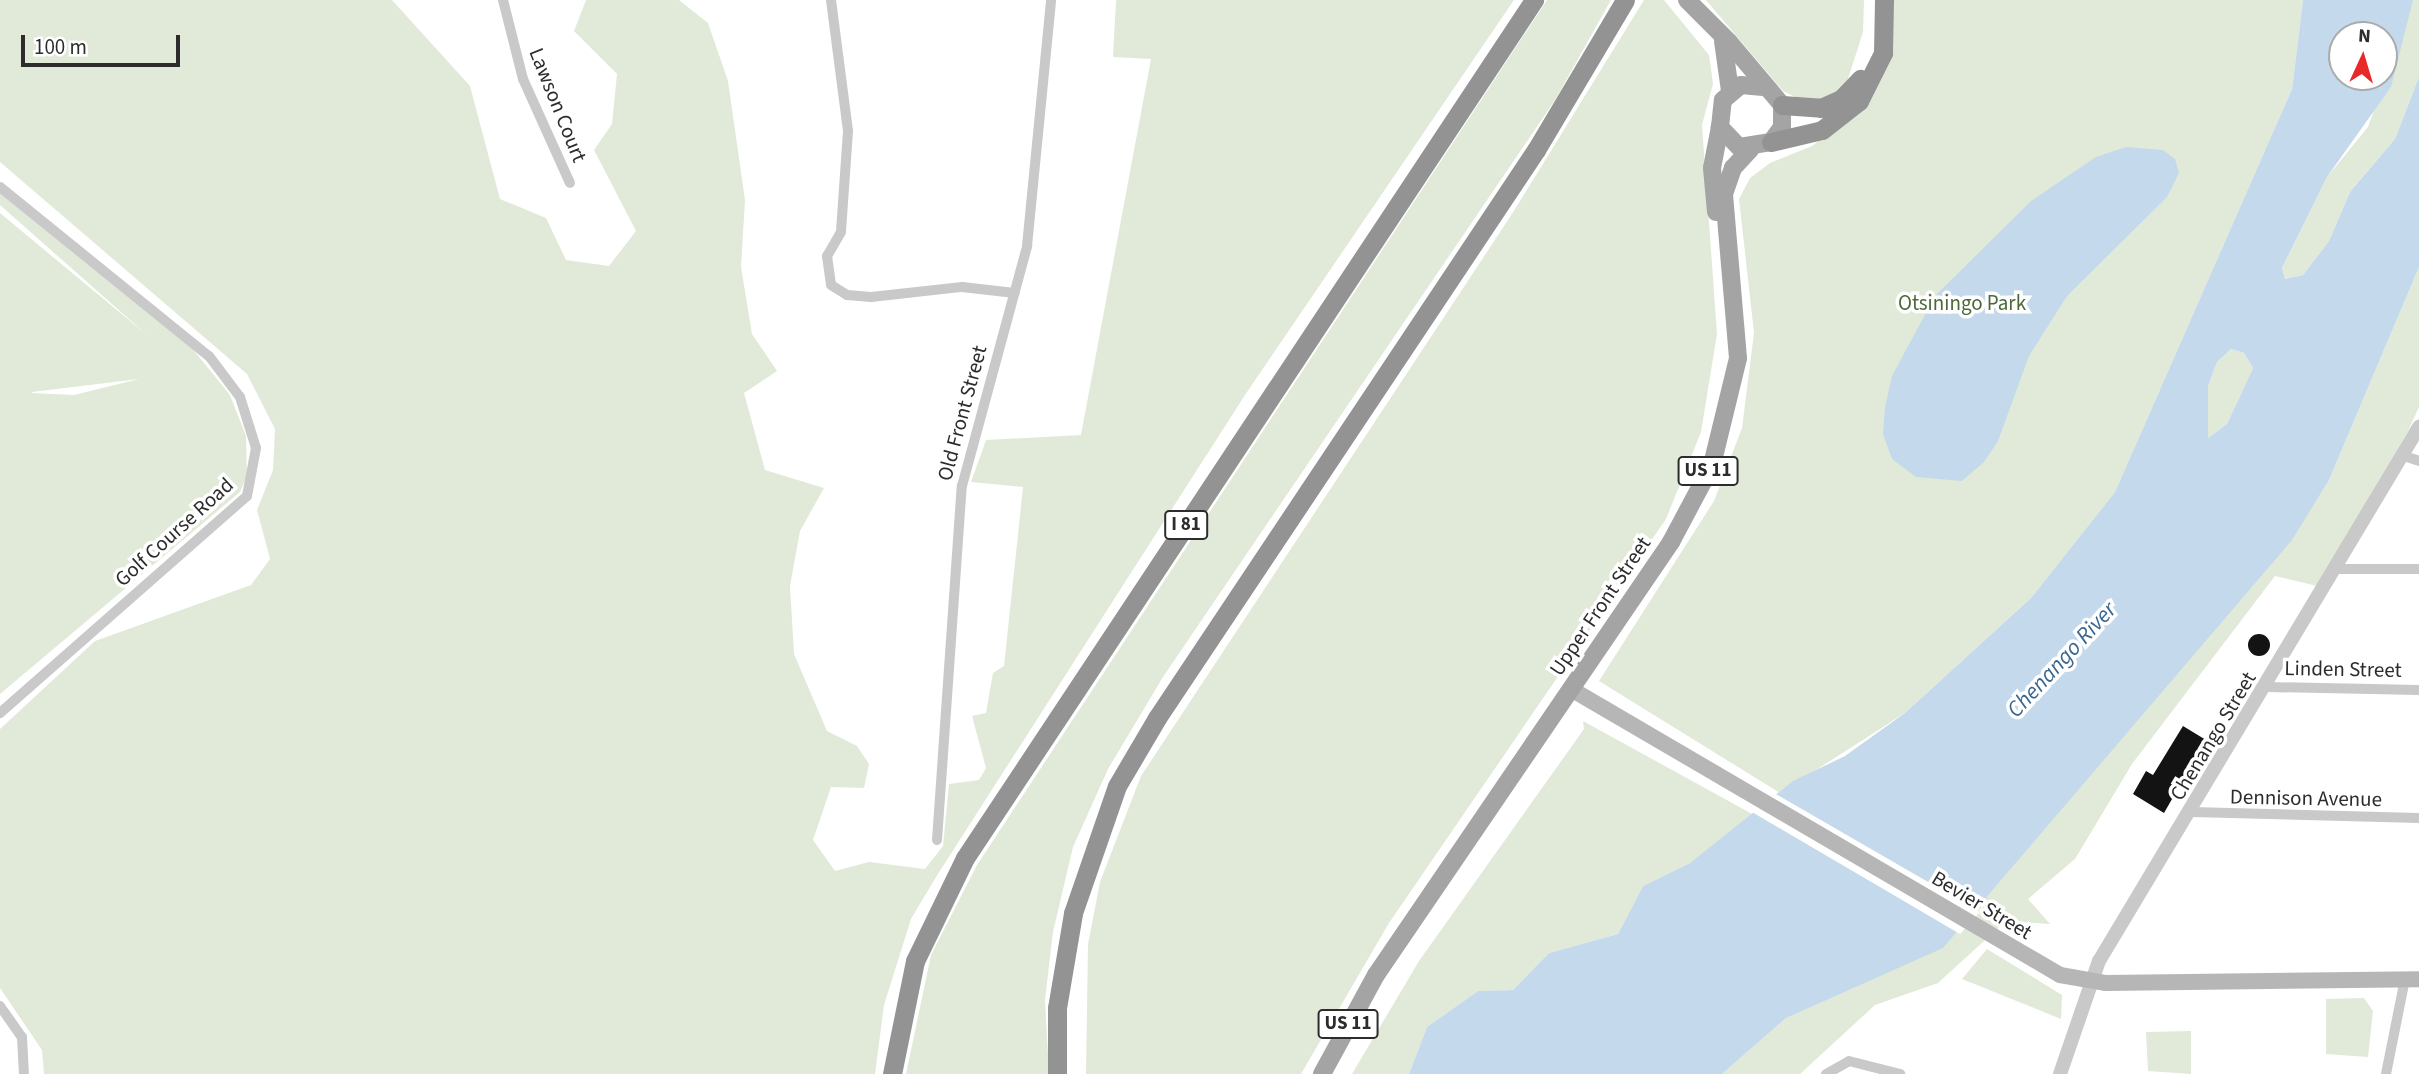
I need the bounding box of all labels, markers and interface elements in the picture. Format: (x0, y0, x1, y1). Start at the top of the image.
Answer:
scale bar (24, 21, 184, 65)
north arrow (2328, 21, 2398, 91)
text: N (2357, 23, 2372, 50)
text: 100 m (34, 32, 87, 62)
street label: Lawson Court (524, 44, 592, 166)
park label: Otsiningo Park (1898, 290, 2026, 316)
street label: Old Front Street (932, 343, 992, 483)
road number: US 11 (1676, 456, 1740, 486)
street label: Golf Course Road (110, 472, 238, 592)
road number: I 81 (1163, 510, 1209, 540)
street label: Upper Front Street (1544, 532, 1656, 680)
water label: Chenango River (2001, 596, 2123, 724)
street label: Linden Street (2284, 655, 2402, 683)
street label: Chenango Street (2165, 667, 2261, 805)
street label: Dennison Avenue (2230, 784, 2382, 812)
street label: Bevier Street (1927, 865, 2037, 945)
road number: US 11 (1316, 1008, 1380, 1040)

